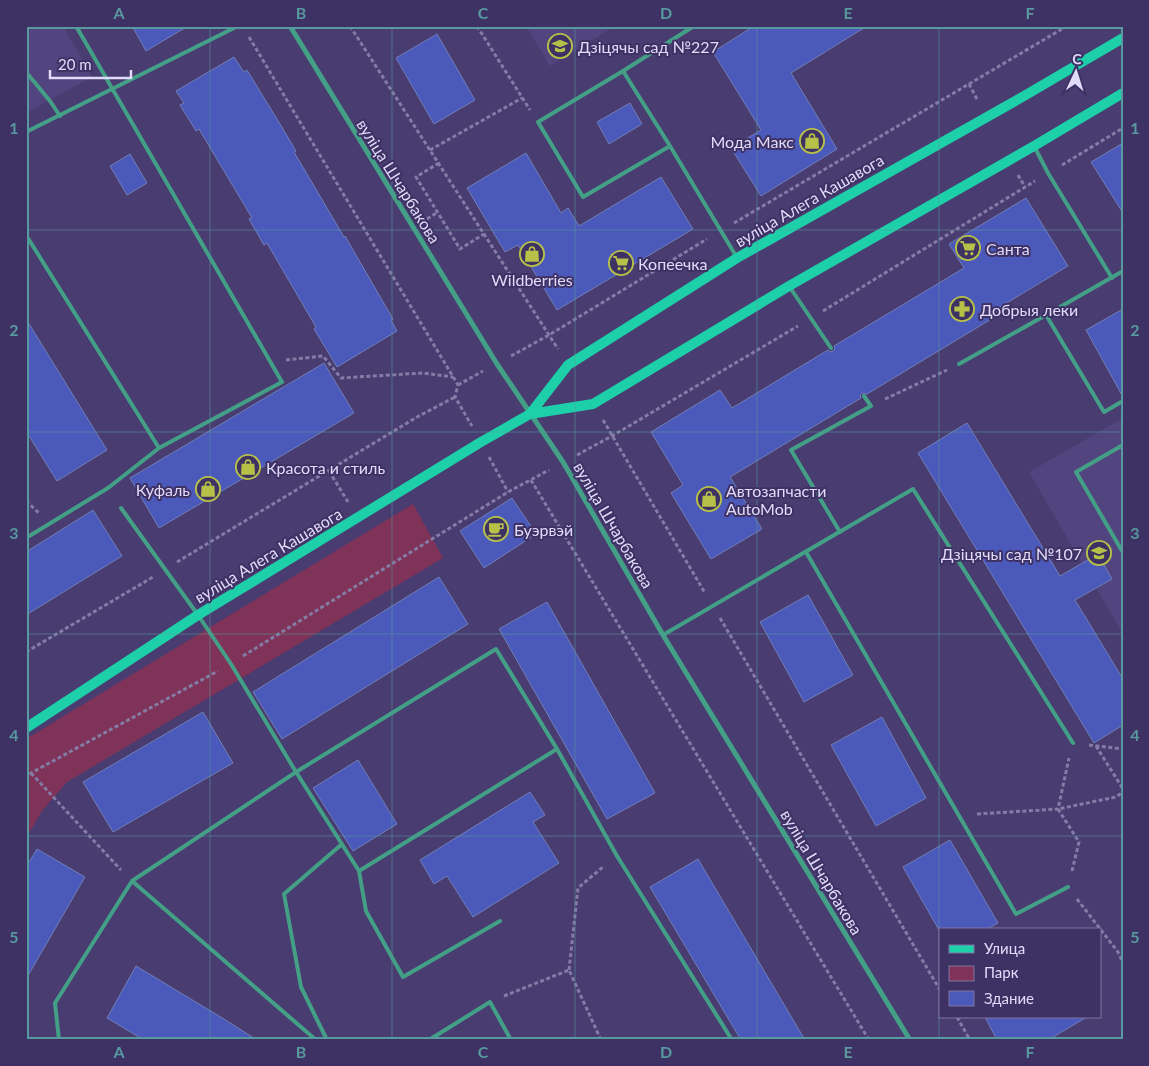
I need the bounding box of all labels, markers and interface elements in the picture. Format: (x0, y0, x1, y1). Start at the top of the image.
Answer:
text: A (112, 3, 125, 22)
text: B (296, 3, 306, 22)
text: C (478, 3, 489, 22)
text: D (660, 3, 672, 22)
text: E (843, 3, 853, 22)
text: F (1025, 3, 1035, 22)
school or university icon: Дзіцячы сад №227 (547, 33, 573, 59)
place label: Дзіцячы сад №227 (578, 37, 719, 56)
scale bar (50, 48, 131, 80)
north arrow (1052, 48, 1102, 98)
text: С (1072, 50, 1083, 67)
text: 20 m (58, 55, 92, 73)
street label: вуліца Шчарбакова (353, 116, 445, 246)
text: 1 (9, 118, 19, 137)
text: 1 (1130, 118, 1140, 137)
shop icon: Мода Макс (799, 128, 825, 154)
place label: Мода Макс (711, 132, 794, 151)
street label: вуліца Алега Кашавога (731, 150, 887, 250)
supermarket icon: Санта (955, 235, 981, 261)
place label: Санта (986, 239, 1030, 258)
shop icon: Wildberries (519, 241, 545, 267)
supermarket icon: Копеечка (608, 250, 634, 276)
place label: Копеечка (638, 254, 708, 273)
place label: Wildberries (491, 270, 573, 289)
pharmacy icon: Добрыя леки (949, 296, 975, 322)
place label: Добрыя леки (980, 300, 1078, 319)
text: 2 (9, 320, 19, 339)
text: 2 (1130, 320, 1140, 339)
shop icon: Красота и стиль (235, 454, 261, 480)
place label: Красота и стиль (266, 458, 385, 477)
street label: вуліца Шчарбакова (570, 459, 658, 591)
shop icon: Куфаль (195, 476, 221, 502)
place label: Куфаль (136, 480, 190, 499)
place label: Автозапчасти AutoMob (726, 481, 827, 518)
shop icon: Автозапчасти AutoMob (696, 486, 722, 512)
street label: вуліца Алега Кашавога (191, 503, 345, 607)
cafe icon: Буэрвэй (483, 516, 509, 542)
place label: Буэрвэй (514, 520, 573, 539)
text: 3 (9, 523, 19, 542)
text: 3 (1130, 523, 1140, 542)
school or university icon: Дзіцячы сад №107 (1086, 540, 1112, 566)
place label: Дзіцячы сад №107 (941, 544, 1082, 563)
text: 4 (9, 725, 19, 744)
text: 4 (1130, 725, 1140, 744)
street label: вуліца Шчарбакова (777, 806, 867, 938)
text: 5 (9, 927, 19, 946)
text: 5 (1130, 927, 1140, 946)
legend (939, 928, 1102, 1018)
text: Улица (984, 939, 1025, 957)
text: Парк (984, 963, 1019, 981)
text: Здание (984, 989, 1034, 1007)
text: A (112, 1042, 125, 1061)
text: B (296, 1042, 306, 1061)
text: C (478, 1042, 489, 1061)
text: D (660, 1042, 672, 1061)
text: E (843, 1042, 853, 1061)
text: F (1025, 1042, 1035, 1061)

